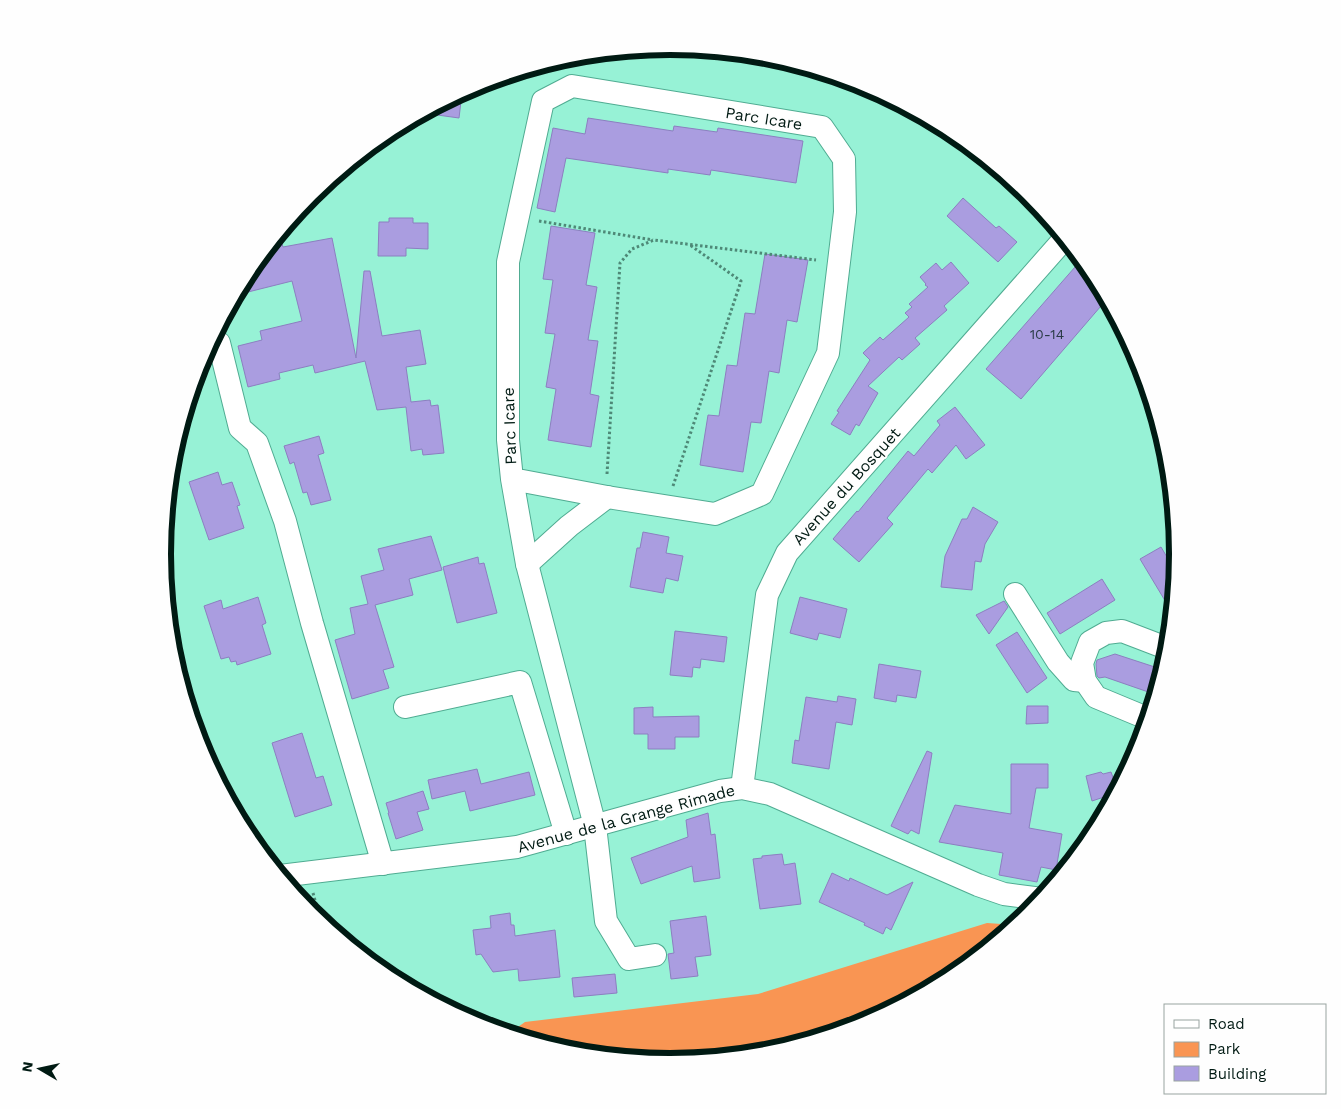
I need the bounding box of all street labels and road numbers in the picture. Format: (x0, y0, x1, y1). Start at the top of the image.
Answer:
street label: Parc Icare (724, 103, 804, 134)
street label: Parc Icare (499, 387, 520, 465)
street label: Avenue du Bosquet (789, 423, 904, 549)
street label: Avenue de la Grange Rimade (515, 780, 737, 857)

